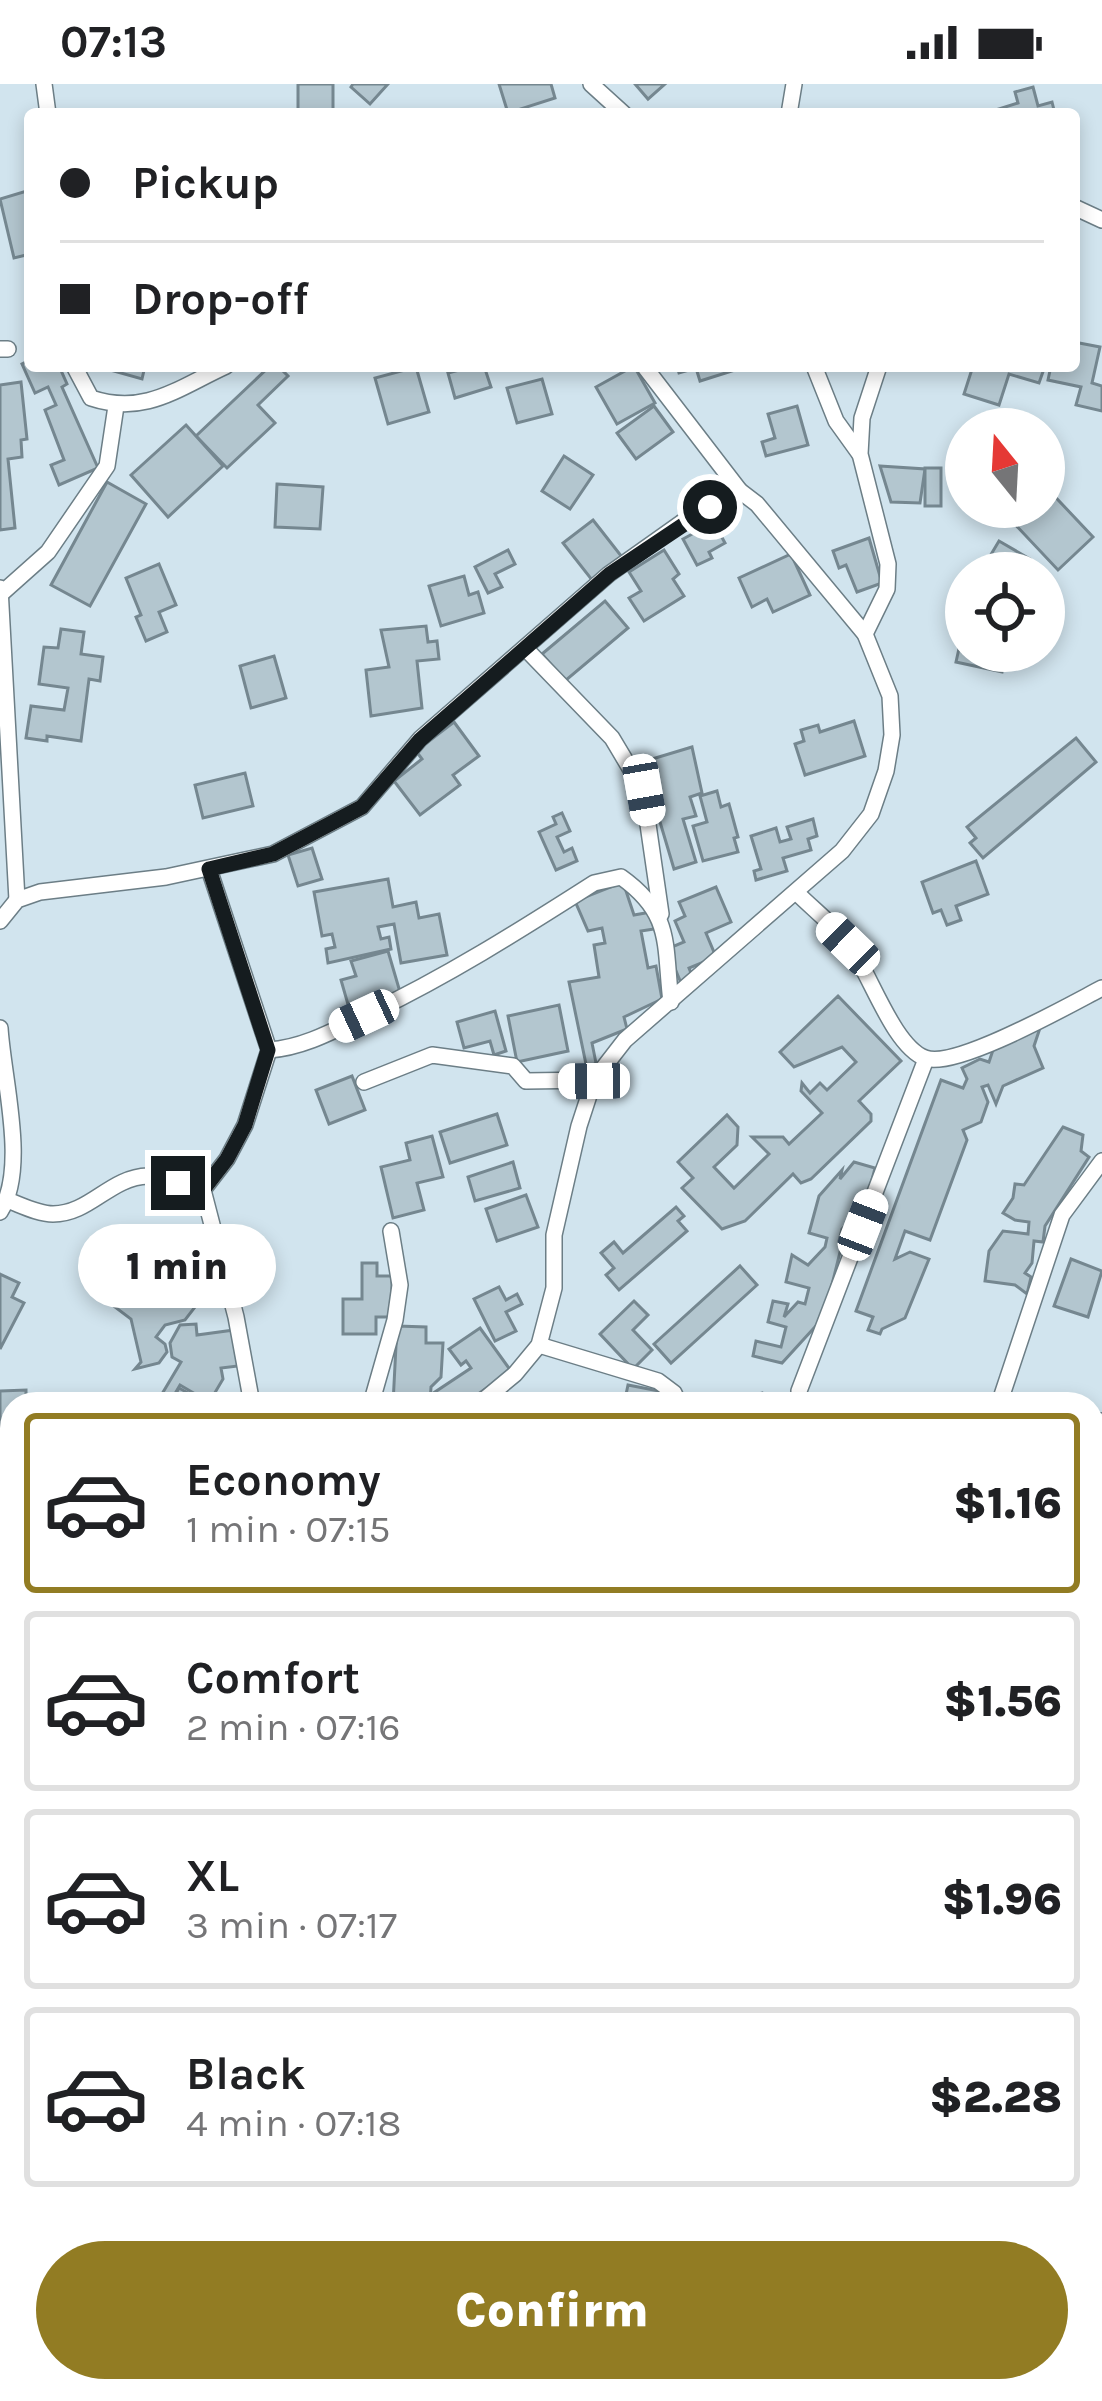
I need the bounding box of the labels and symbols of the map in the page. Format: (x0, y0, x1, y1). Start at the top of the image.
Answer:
north arrow (945, 408, 1065, 528)
route start (683, 480, 737, 534)
car (620, 751, 668, 829)
car (810, 906, 886, 982)
car (324, 984, 404, 1048)
car (558, 1062, 630, 1100)
route end (151, 1156, 205, 1210)
car (833, 1185, 893, 1265)
callout: 1 min (79, 1225, 277, 1309)

